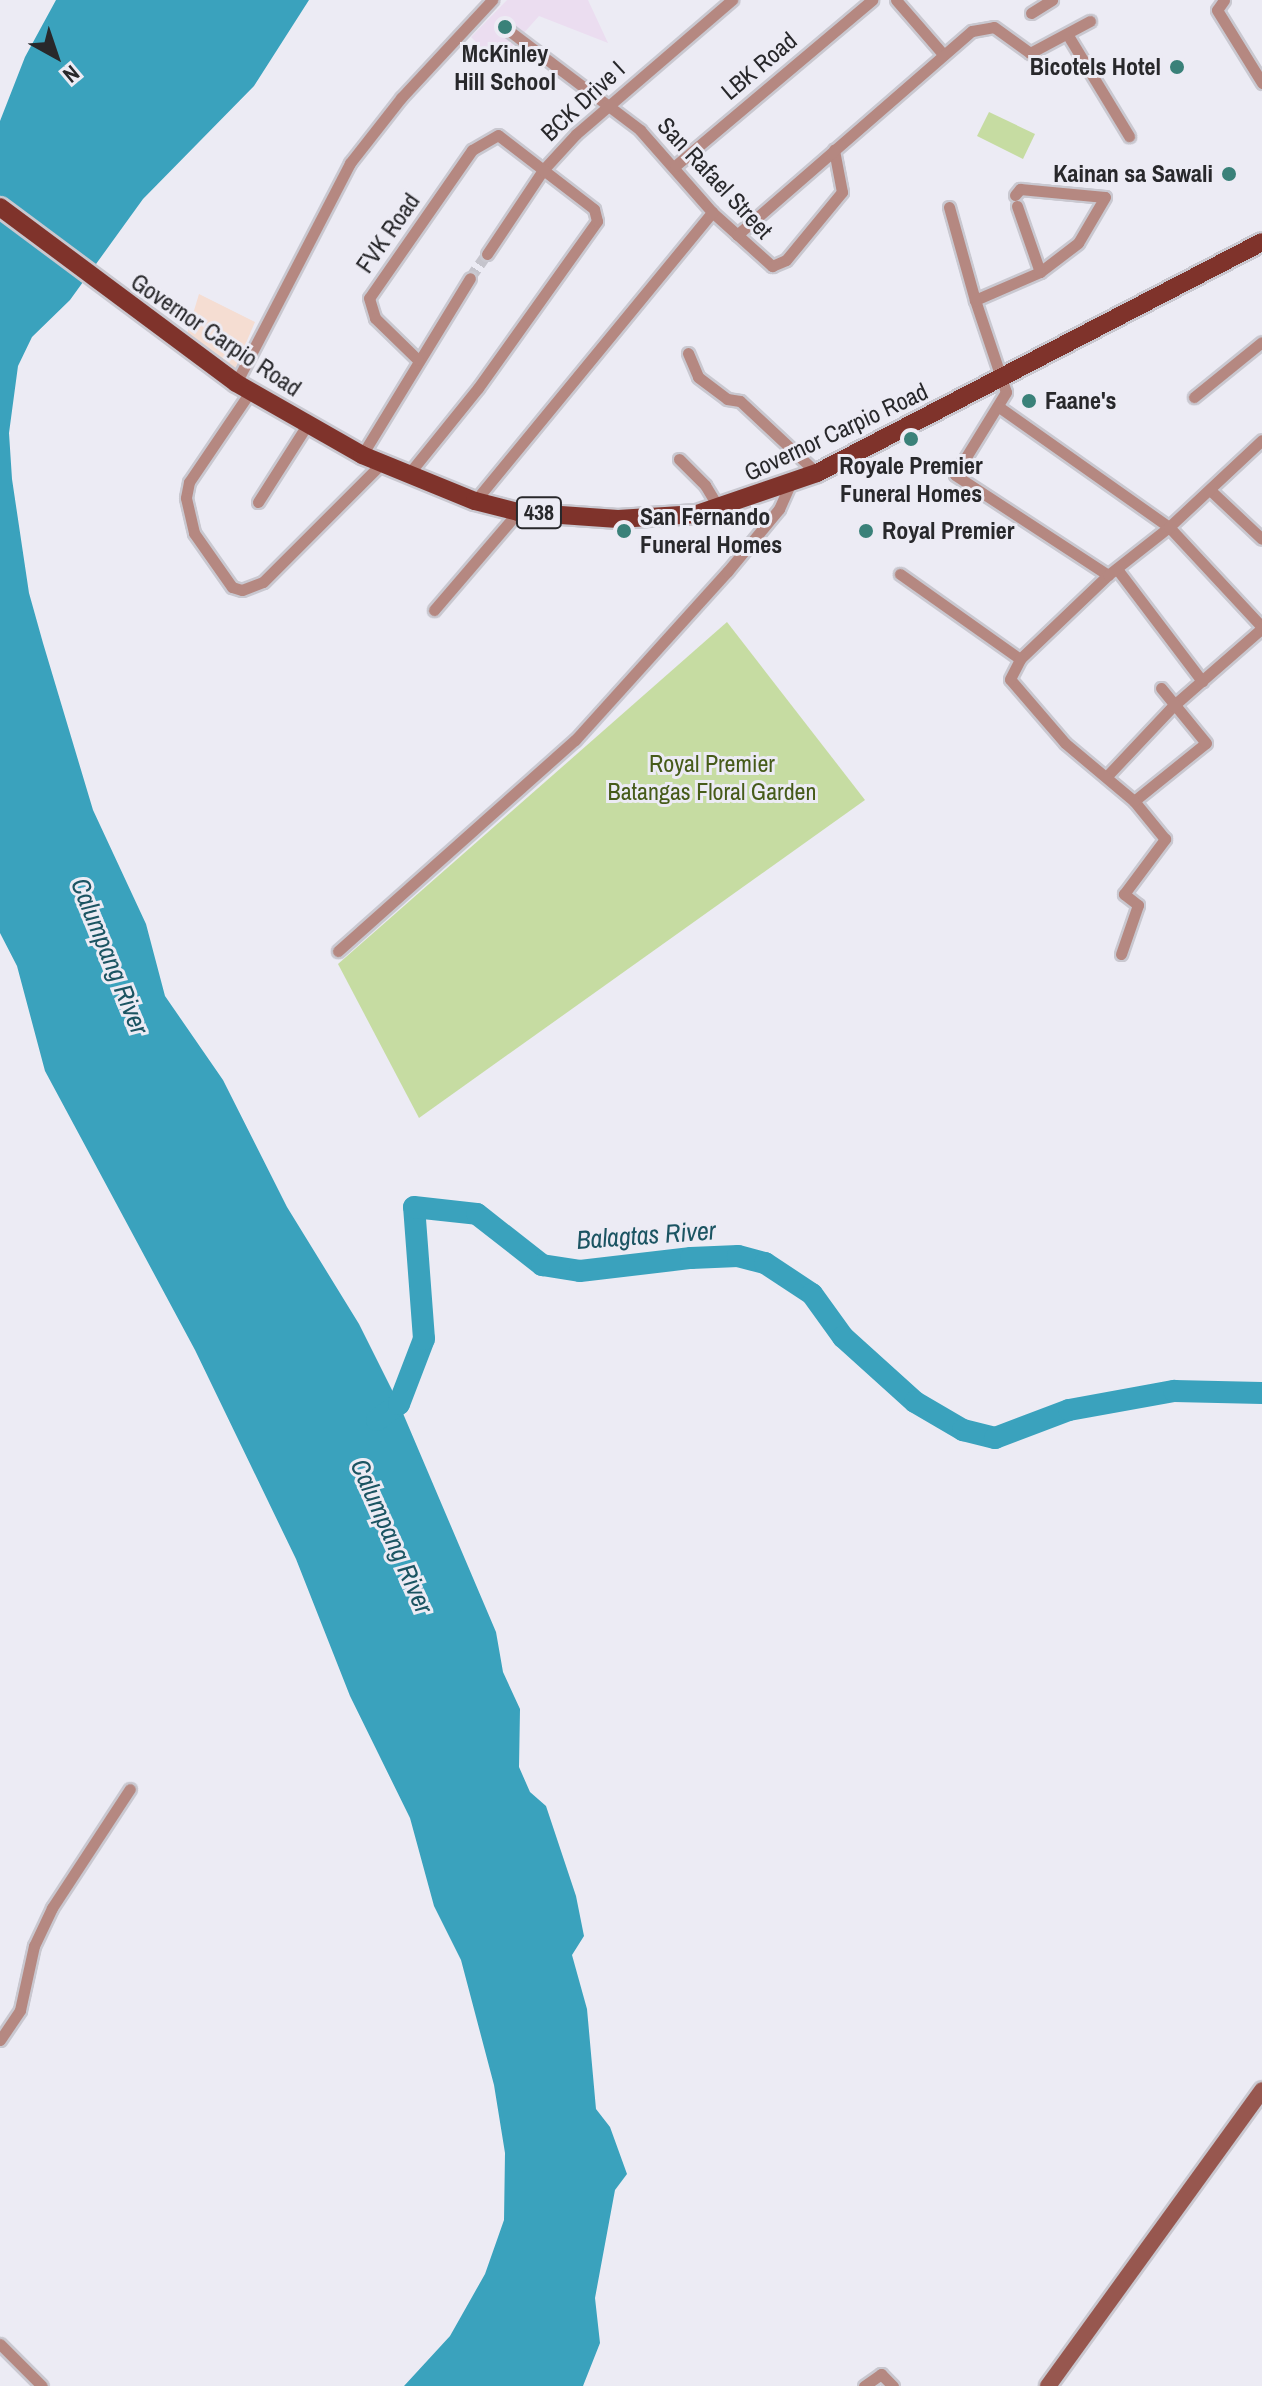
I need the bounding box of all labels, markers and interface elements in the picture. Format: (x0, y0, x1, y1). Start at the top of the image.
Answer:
north arrow (16, 16, 96, 96)
marker: McKinley Hill School (496, 18, 514, 36)
street label: LBK Road (715, 26, 803, 106)
place label: McKinley Hill School (454, 40, 556, 96)
place label: Bicotels Hotel (1030, 53, 1161, 81)
street label: BCK Drive I (535, 55, 631, 147)
marker: Bicotels Hotel (1168, 58, 1186, 76)
text: N (57, 59, 86, 90)
street label: San Rafael Street (651, 111, 779, 245)
place label: Kainan sa Sawali (1053, 160, 1213, 188)
marker: Kainan sa Sawali (1220, 165, 1238, 183)
street label: FVK Road (350, 188, 426, 278)
street label: Governor Carpio Road (125, 267, 307, 403)
street label: Governor Carpio Road (740, 377, 932, 487)
place label: Faane's (1045, 387, 1117, 415)
marker: Faane's (1020, 392, 1038, 410)
marker: Royale Premier Funeral Homes (902, 430, 920, 448)
place label: Royale Premier Funeral Homes (839, 452, 983, 508)
road number: 438 (515, 495, 563, 531)
place label: San Fernando Funeral Homes (640, 503, 782, 559)
place label: Royal Premier (882, 517, 1014, 545)
marker: San Fernando Funeral Homes (615, 522, 633, 540)
marker: Royal Premier (857, 522, 875, 540)
park label: Royal Premier Batangas Floral Garden (608, 750, 816, 806)
water label: Calumpang River (64, 873, 156, 1039)
water label: Balagtas River (575, 1215, 717, 1255)
water label: Calumpang River (344, 1454, 440, 1618)

